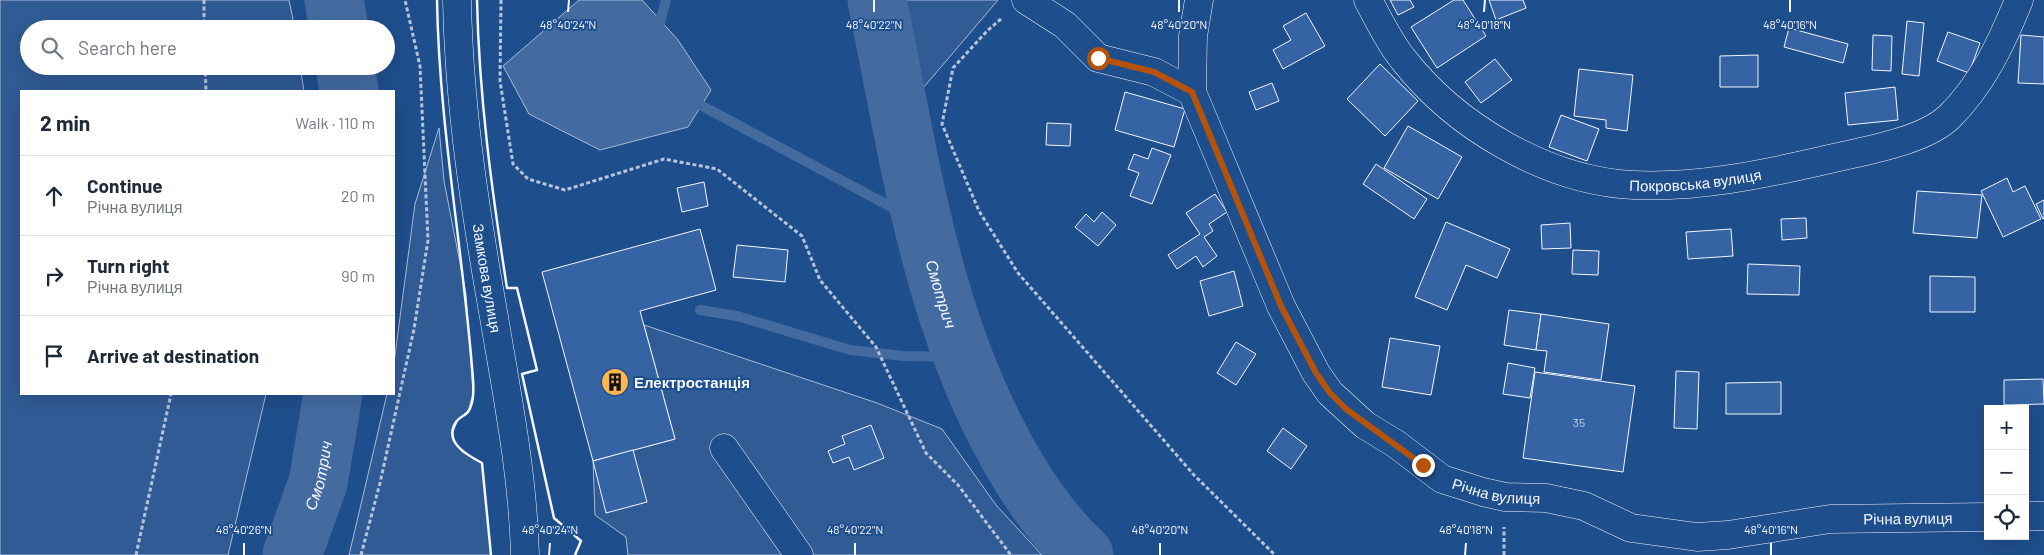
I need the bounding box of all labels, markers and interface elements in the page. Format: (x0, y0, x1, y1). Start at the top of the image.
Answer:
text: 48°40'24"N (540, 17, 596, 31)
text: 48°40'22"N (846, 17, 902, 31)
text: 48°40'20"N (1151, 17, 1207, 31)
text: 48°40'18"N (1457, 17, 1511, 31)
text: 48°40'16"N (1763, 17, 1817, 31)
search box (20, 20, 395, 75)
icon: search (38, 34, 66, 62)
text: Search here (78, 36, 177, 59)
route start (1087, 47, 1110, 70)
text: 2 min (40, 110, 90, 135)
text: Walk · 110 m (295, 113, 375, 132)
street label: Покровська вулиця (1629, 165, 1763, 194)
text: Continue (87, 174, 163, 197)
icon: ahead (40, 182, 68, 210)
text: 20 m (341, 186, 375, 205)
text: Річна вулиця (87, 197, 182, 216)
street label: Замкова вулиця (469, 222, 506, 334)
text: Turn right (87, 254, 169, 277)
water label: Смотрич (923, 257, 962, 331)
icon: right (40, 262, 68, 290)
text: 90 m (341, 266, 375, 285)
text: Річна вулиця (87, 277, 182, 296)
icon: arrive (40, 342, 68, 370)
text: Arrive at destination (87, 344, 259, 367)
building icon: Електростанція (600, 367, 630, 397)
place label: Електростанція (634, 373, 750, 391)
map controls (1984, 405, 2029, 540)
button: + (1984, 405, 2029, 450)
house number: 35 (1573, 415, 1585, 429)
water label: Смотрич (300, 439, 334, 512)
button: − (1984, 450, 2029, 495)
route end (1412, 454, 1435, 477)
street label: Річна вулиця (1450, 474, 1541, 507)
button: locate (1984, 495, 2029, 540)
street label: Річна вулиця (1863, 508, 1953, 528)
text: 48°40'26"N (216, 522, 272, 536)
text: 48°40'24"N (522, 522, 578, 536)
text: 48°40'22"N (827, 522, 883, 536)
text: 48°40'20"N (1132, 522, 1188, 536)
text: 48°40'18"N (1439, 522, 1493, 536)
text: 48°40'16"N (1744, 522, 1798, 536)

